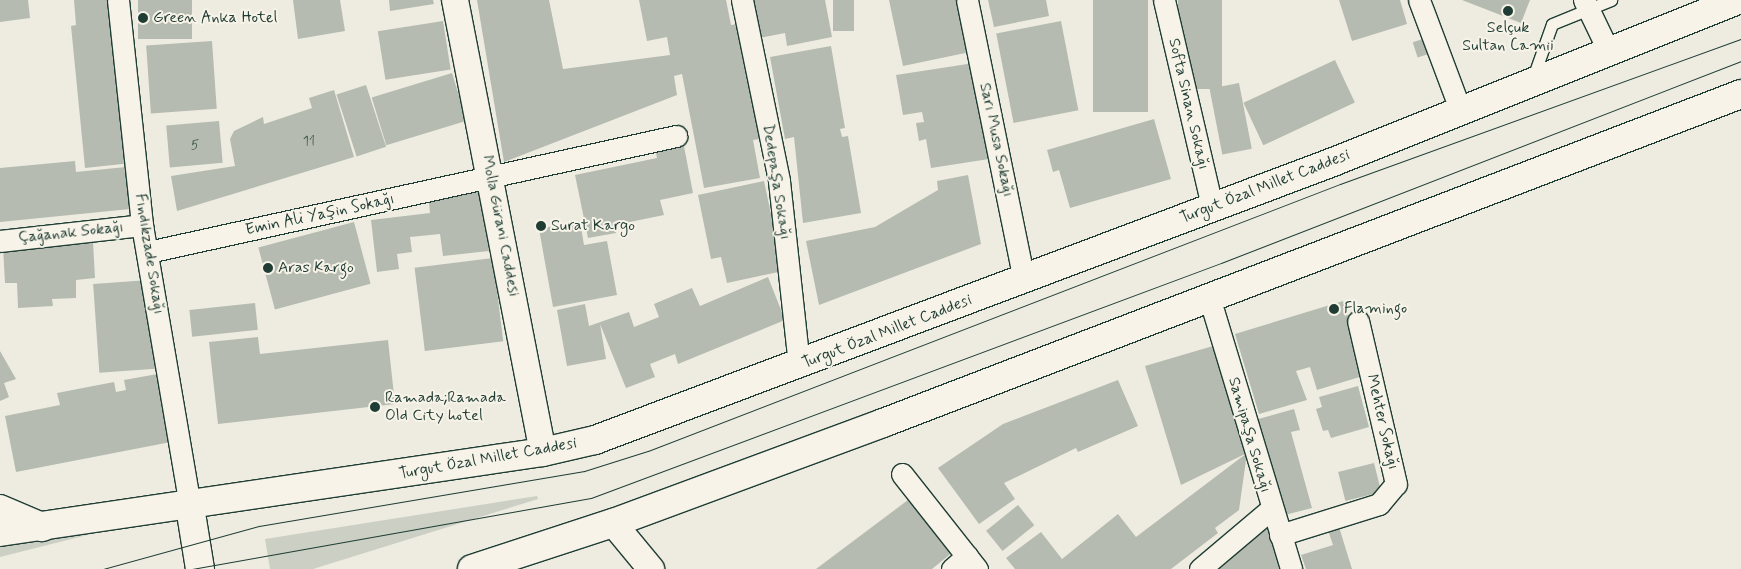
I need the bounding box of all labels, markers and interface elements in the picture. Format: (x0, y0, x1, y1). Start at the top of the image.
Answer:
marker: Selçuk Sultan Camii (1502, 5, 1514, 17)
place label: Green Anka Hotel (153, 8, 273, 28)
marker: Green Anka Hotel (137, 12, 149, 24)
place label: Selçuk Sultan Camii (1463, 18, 1553, 56)
street label: Softa Sinan Sokağı (1164, 38, 1212, 170)
street label: Sarı Musa Sokağı (974, 81, 1018, 199)
street label: Dedepaşa Sokağı (758, 124, 794, 240)
house number: 11 (303, 133, 315, 149)
house number: 5 (191, 137, 199, 153)
street label: Turgut Özal Millet Caddesi (1176, 145, 1354, 229)
street label: Molla Gürani Caddesi (477, 153, 523, 299)
street label: Emin Ali Yaşin Sokağı (244, 190, 396, 240)
street label: Fındıkzade Sokağı (130, 192, 168, 316)
place label: Surat Kargo (551, 216, 633, 236)
street label: Çağanak Sokağı (17, 218, 125, 248)
marker: Surat Kargo (535, 220, 547, 232)
place label: Aras Kargo (278, 258, 355, 278)
marker: Aras Kargo (262, 262, 274, 274)
street label: Turgut Özal Millet Caddesi (798, 290, 976, 374)
place label: Flamingo (1344, 299, 1407, 319)
marker: Flamingo (1328, 303, 1340, 315)
street label: Mehter Sokağı (1361, 371, 1403, 473)
street label: Samipaşa Sokağı (1224, 376, 1274, 494)
place label: Ramada;Ramada Old City hotel (385, 388, 506, 426)
marker: Ramada;Ramada Old City hotel (369, 401, 381, 413)
street label: Turgut Özal Millet Caddesi (396, 434, 580, 484)

